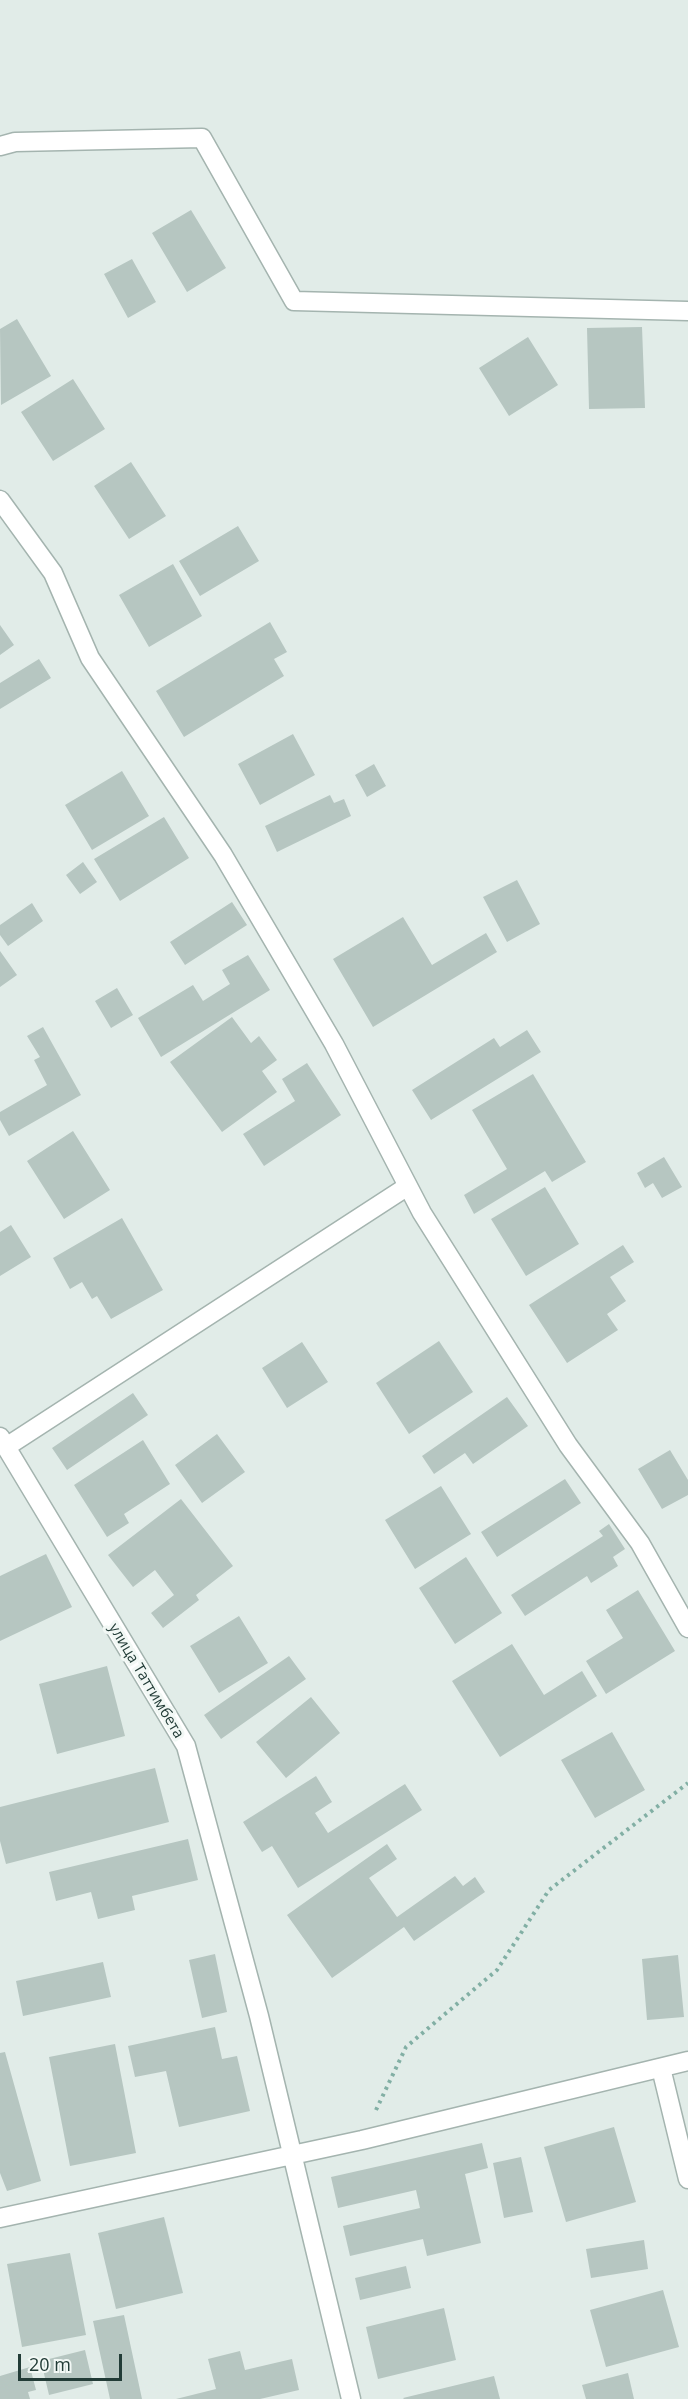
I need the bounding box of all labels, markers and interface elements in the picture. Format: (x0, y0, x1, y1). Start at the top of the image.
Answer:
street label: улица Таттимбета (104, 1620, 188, 1742)
scale bar (21, 2342, 124, 2380)
text: 20 m (29, 2352, 71, 2376)

